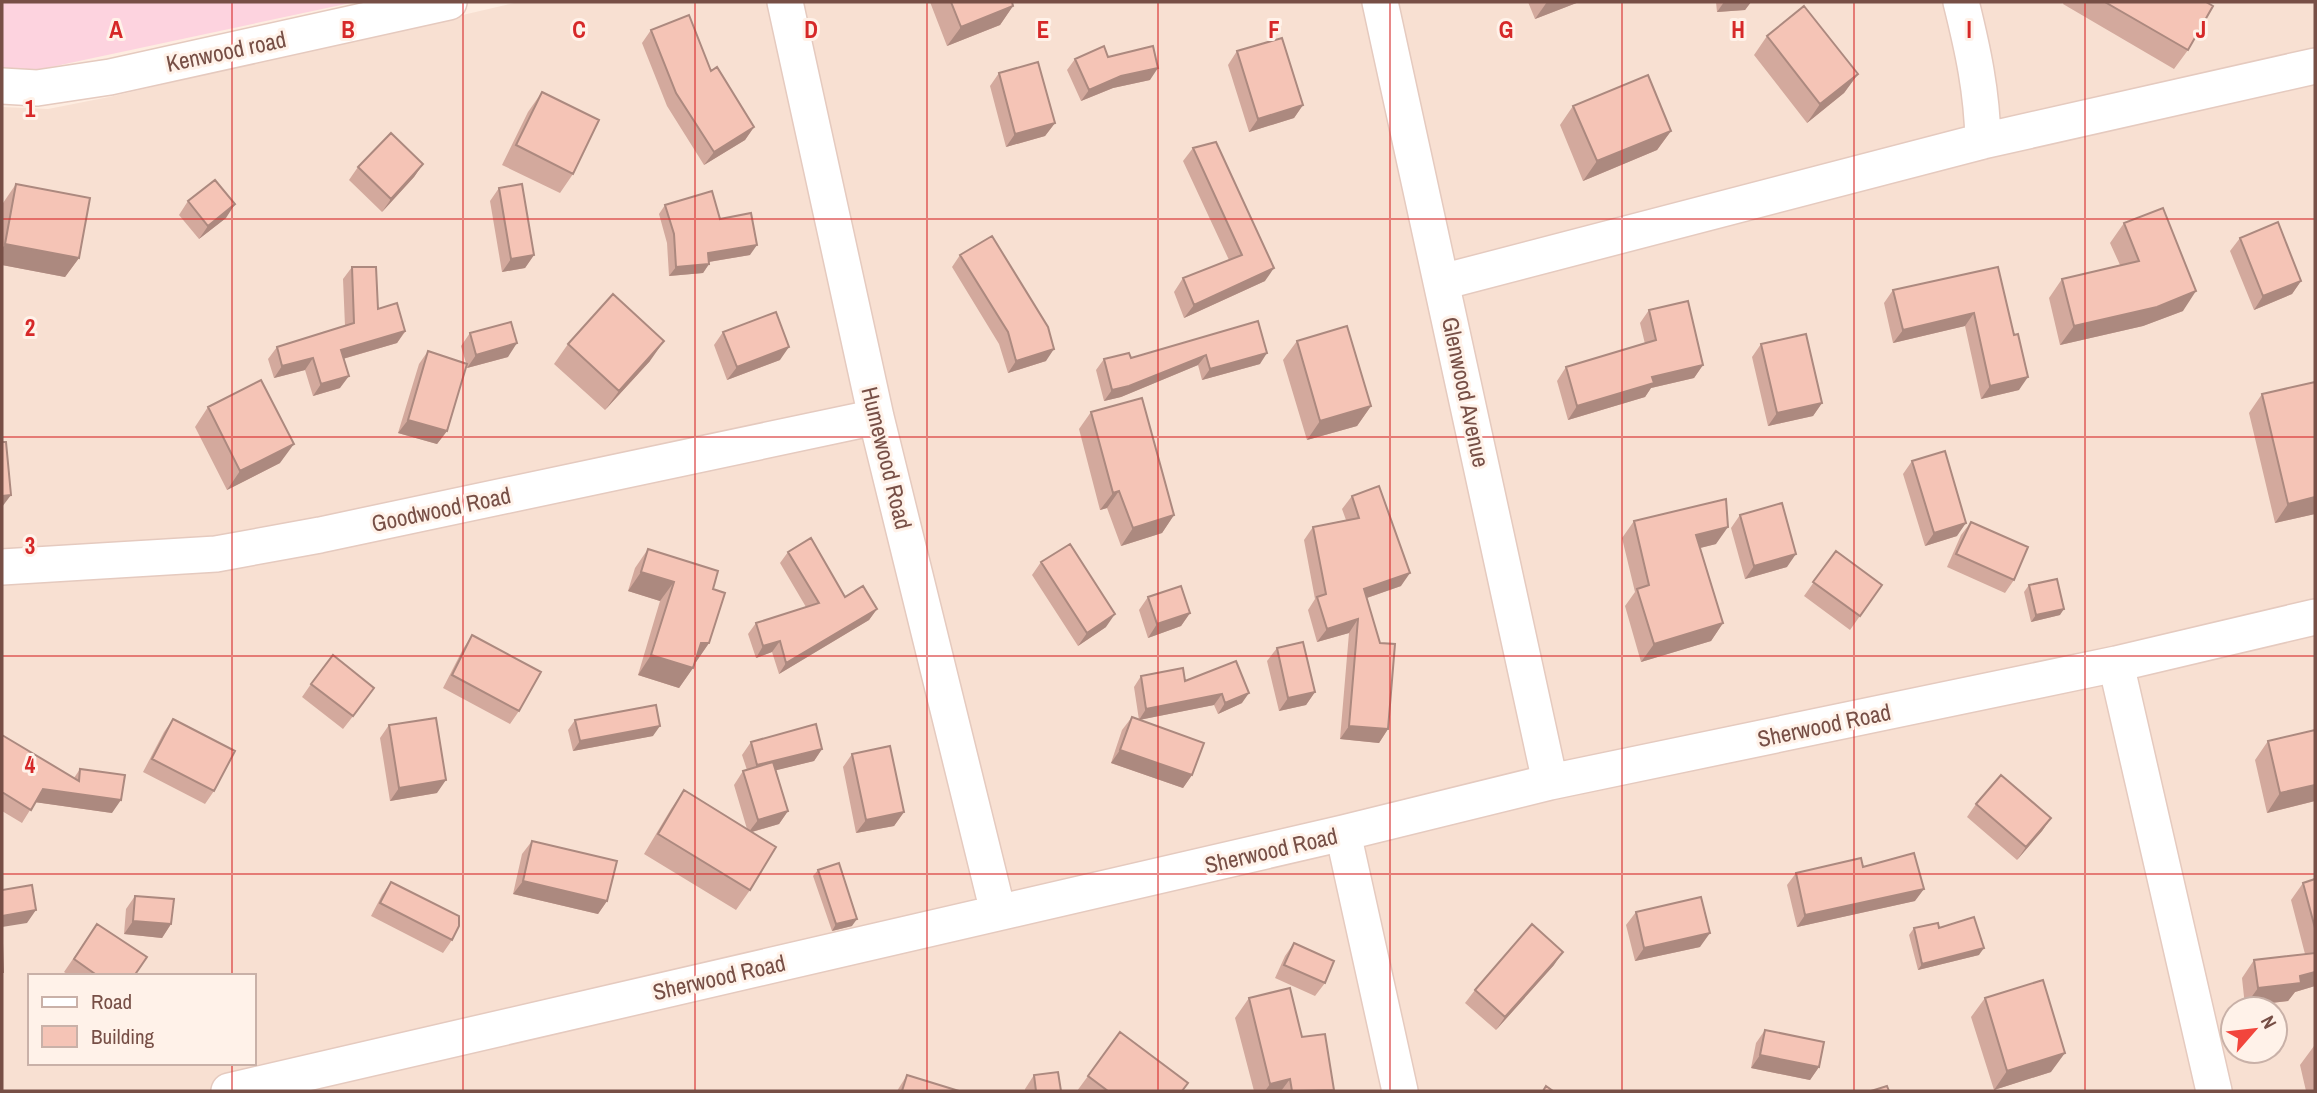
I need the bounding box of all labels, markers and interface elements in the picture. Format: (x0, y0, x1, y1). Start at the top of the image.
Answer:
text: A (109, 14, 123, 45)
text: B (341, 14, 355, 45)
text: C (572, 14, 586, 45)
text: D (804, 14, 818, 45)
text: E (1037, 14, 1049, 45)
text: F (1268, 14, 1280, 45)
text: G (1499, 14, 1513, 45)
text: H (1731, 14, 1745, 45)
text: I (1966, 14, 1972, 45)
text: J (2196, 14, 2206, 45)
street label: Kenwood road (163, 23, 289, 79)
text: 1 (25, 93, 36, 124)
text: 2 (25, 312, 35, 343)
street label: Glenwood Avenue (1435, 314, 1497, 470)
street label: Humewood Road (854, 384, 920, 532)
street label: Goodwood Road (369, 479, 513, 539)
text: 3 (25, 530, 35, 561)
street label: Sherwood Road (1755, 696, 1893, 754)
text: 4 (25, 749, 36, 780)
street label: Sherwood Road (1202, 820, 1340, 880)
street label: Sherwood Road (650, 947, 788, 1007)
legend (28, 974, 256, 1065)
text: Road (91, 987, 132, 1016)
north arrow (2219, 995, 2289, 1065)
text: N (2255, 1011, 2283, 1033)
text: Building (91, 1022, 155, 1051)

